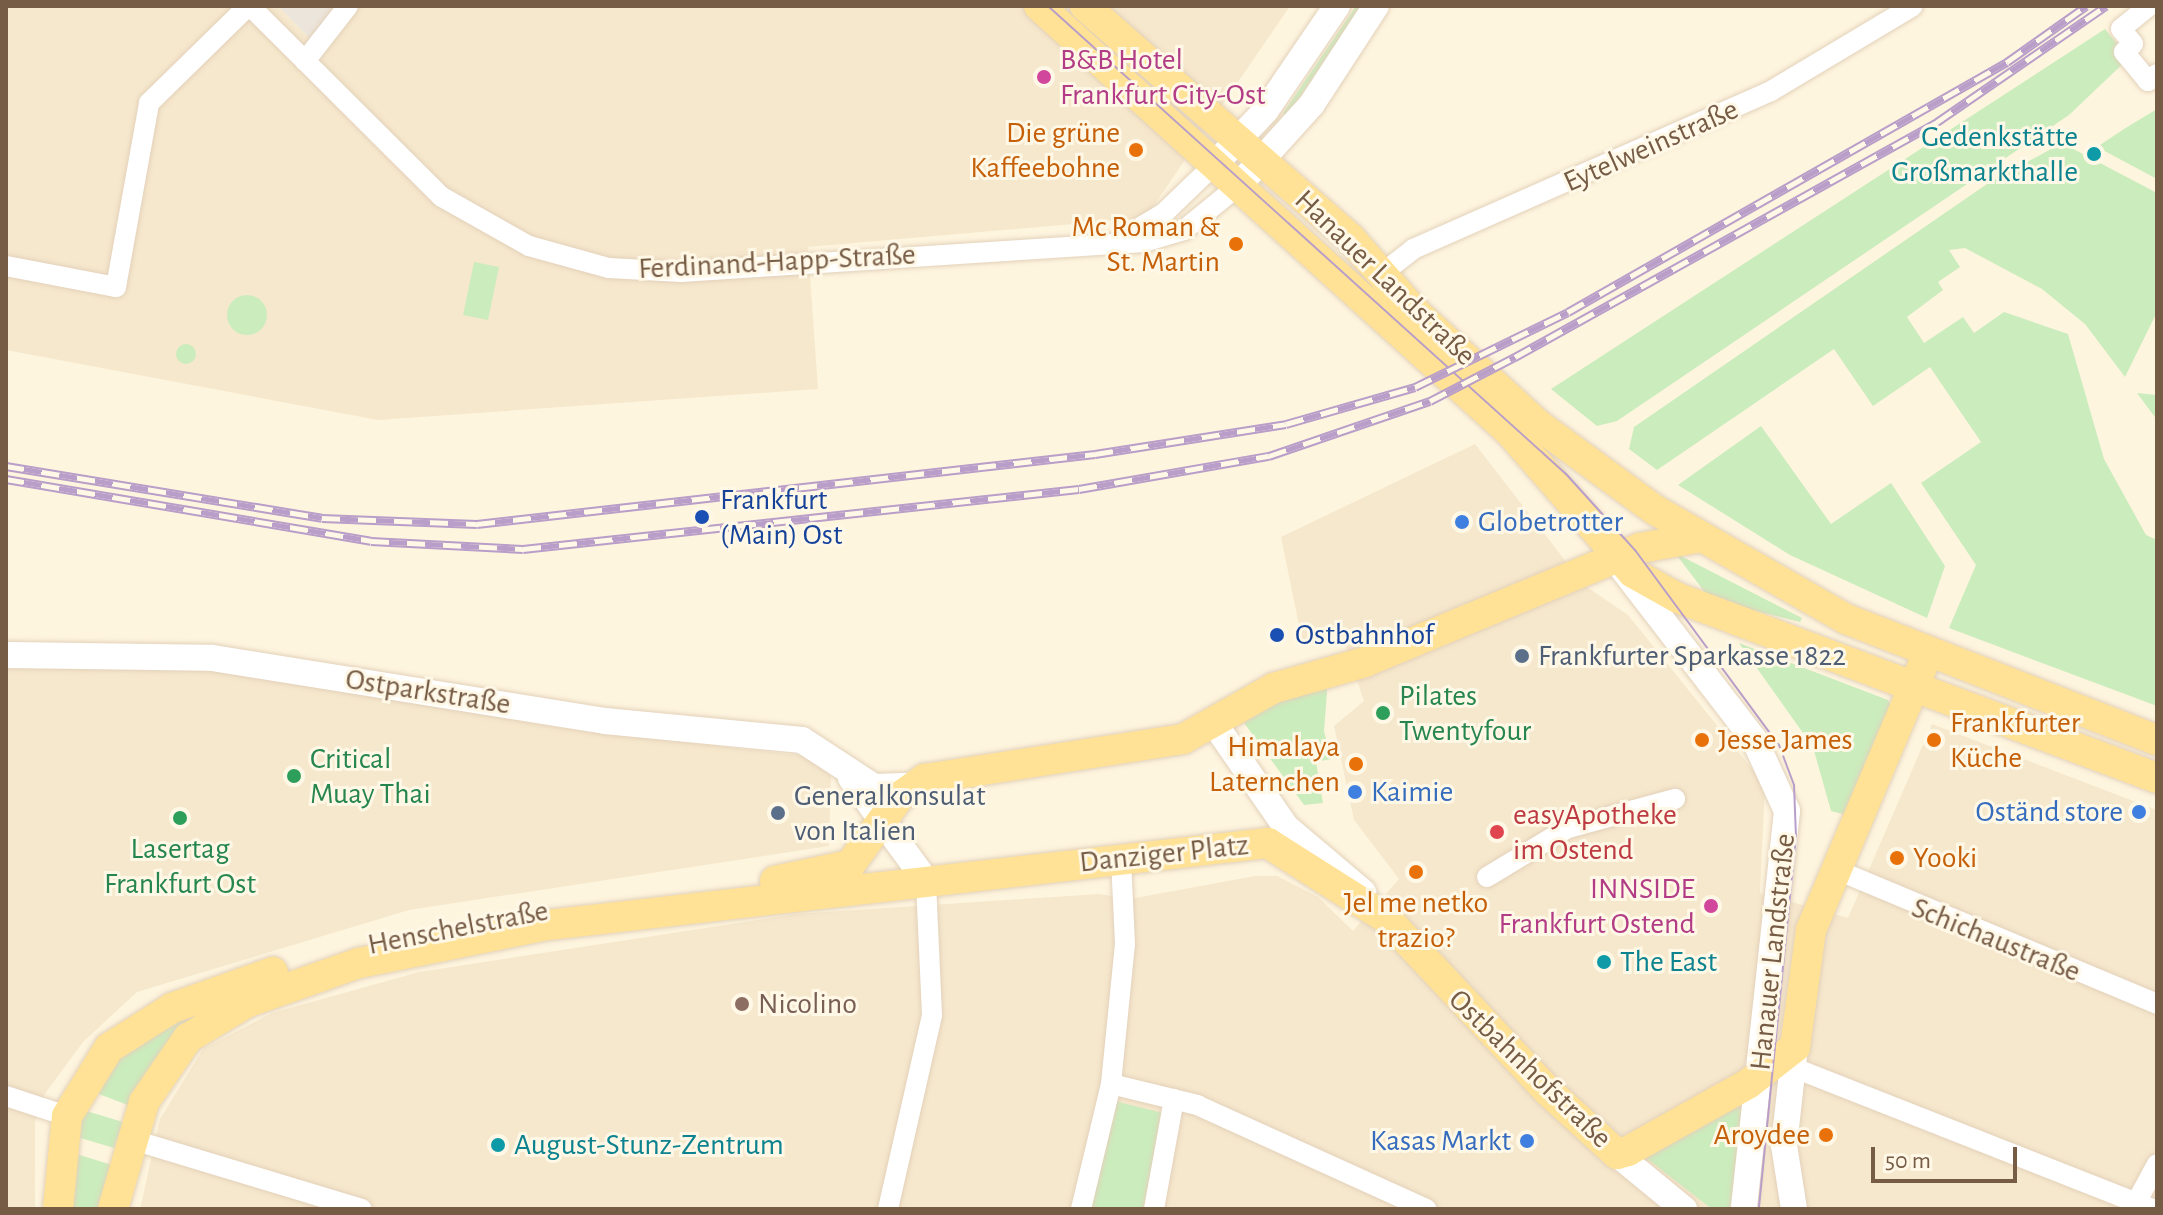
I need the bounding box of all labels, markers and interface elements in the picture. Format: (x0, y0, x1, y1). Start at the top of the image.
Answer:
place label: B&B Hotel Frankfurt City-Ost (1060, 42, 1266, 112)
marker: B&B Hotel Frankfurt City-Ost (1035, 68, 1053, 86)
street label: Eytelweinstraße (1558, 91, 1744, 201)
place label: Die grüne Kaffeebohne (970, 115, 1120, 186)
place label: Gedenkstätte Großmarkthalle (1891, 119, 2078, 190)
marker: Die grüne Kaffeebohne (1127, 141, 1145, 159)
marker: Gedenkstätte Großmarkthalle (2085, 145, 2103, 163)
street label: Hanauer Landstraße (1287, 182, 1483, 374)
place label: Mc Roman & St. Martin (1072, 209, 1220, 280)
marker: Mc Roman & St. Martin (1227, 235, 1245, 253)
street label: Ferdinand-Happ-Straße (637, 237, 917, 287)
place label: Frankfurt (Main) Ost (720, 482, 842, 552)
place label: Globetrotter (1478, 504, 1623, 540)
marker: Frankfurt (Main) Ost (691, 506, 713, 528)
marker: Globetrotter (1453, 513, 1471, 531)
place label: Ostbahnhof (1295, 617, 1434, 653)
marker: Ostbahnhof (1266, 624, 1288, 646)
place label: Frankfurter Sparkasse 1822 (1538, 638, 1846, 674)
marker: Frankfurter Sparkasse 1822 (1513, 647, 1531, 665)
street label: Ostparkstraße (343, 661, 513, 723)
place label: Pilates Twentyfour (1399, 678, 1531, 748)
marker: Pilates Twentyfour (1374, 704, 1392, 722)
place label: Frankfurter Küche (1950, 705, 2080, 776)
place label: Jesse James (1718, 722, 1853, 758)
place label: Himalaya Laternchen (1209, 729, 1340, 800)
marker: Jesse James (1693, 731, 1711, 749)
marker: Frankfurter Küche (1925, 731, 1943, 749)
place label: Critical Muay Thai (310, 741, 431, 812)
marker: Himalaya Laternchen (1347, 755, 1365, 773)
marker: Critical Muay Thai (285, 767, 303, 785)
place label: Kaimie (1371, 774, 1453, 810)
place label: Generalkonsulat von Italien (794, 778, 986, 848)
marker: Kaimie (1346, 783, 1364, 801)
place label: Oständ store (1976, 794, 2123, 830)
place label: easyApotheke im Ostend (1513, 797, 1677, 868)
marker: Oständ store (2130, 803, 2148, 821)
marker: Generalkonsulat von Italien (769, 804, 787, 822)
marker: Lasertag Frankfurt Ost (171, 809, 189, 827)
marker: easyApotheke im Ostend (1488, 823, 1506, 841)
street label: Danziger Platz (1078, 827, 1250, 881)
place label: Lasertag Frankfurt Ost (104, 831, 256, 902)
street label: Hanauer Landstraße (1743, 832, 1803, 1072)
place label: Yooki (1913, 840, 1977, 876)
marker: Yooki (1888, 849, 1906, 867)
marker: Jel me netko trazio? (1407, 863, 1425, 881)
place label: INNSIDE Frankfurt Ostend (1499, 871, 1695, 942)
place label: Jel me netko trazio? (1344, 885, 1488, 956)
street label: Schichaustraße (1906, 890, 2086, 990)
street label: Henschelstraße (365, 893, 551, 963)
marker: INNSIDE Frankfurt Ostend (1702, 897, 1720, 915)
place label: The East (1620, 944, 1717, 980)
marker: The East (1595, 953, 1613, 971)
street label: Ostbahnhofstraße (1441, 982, 1619, 1156)
place label: Nicolino (758, 986, 857, 1022)
marker: Nicolino (733, 995, 751, 1013)
place label: Aroydee (1713, 1117, 1810, 1153)
place label: Kasas Markt (1370, 1123, 1511, 1159)
marker: Aroydee (1817, 1126, 1835, 1144)
place label: August-Stunz-Zentrum (514, 1127, 784, 1163)
scale bar (1875, 1131, 2021, 1181)
marker: Kasas Markt (1518, 1132, 1536, 1150)
marker: August-Stunz-Zentrum (489, 1136, 507, 1154)
text: 50 m (1885, 1149, 1931, 1173)

